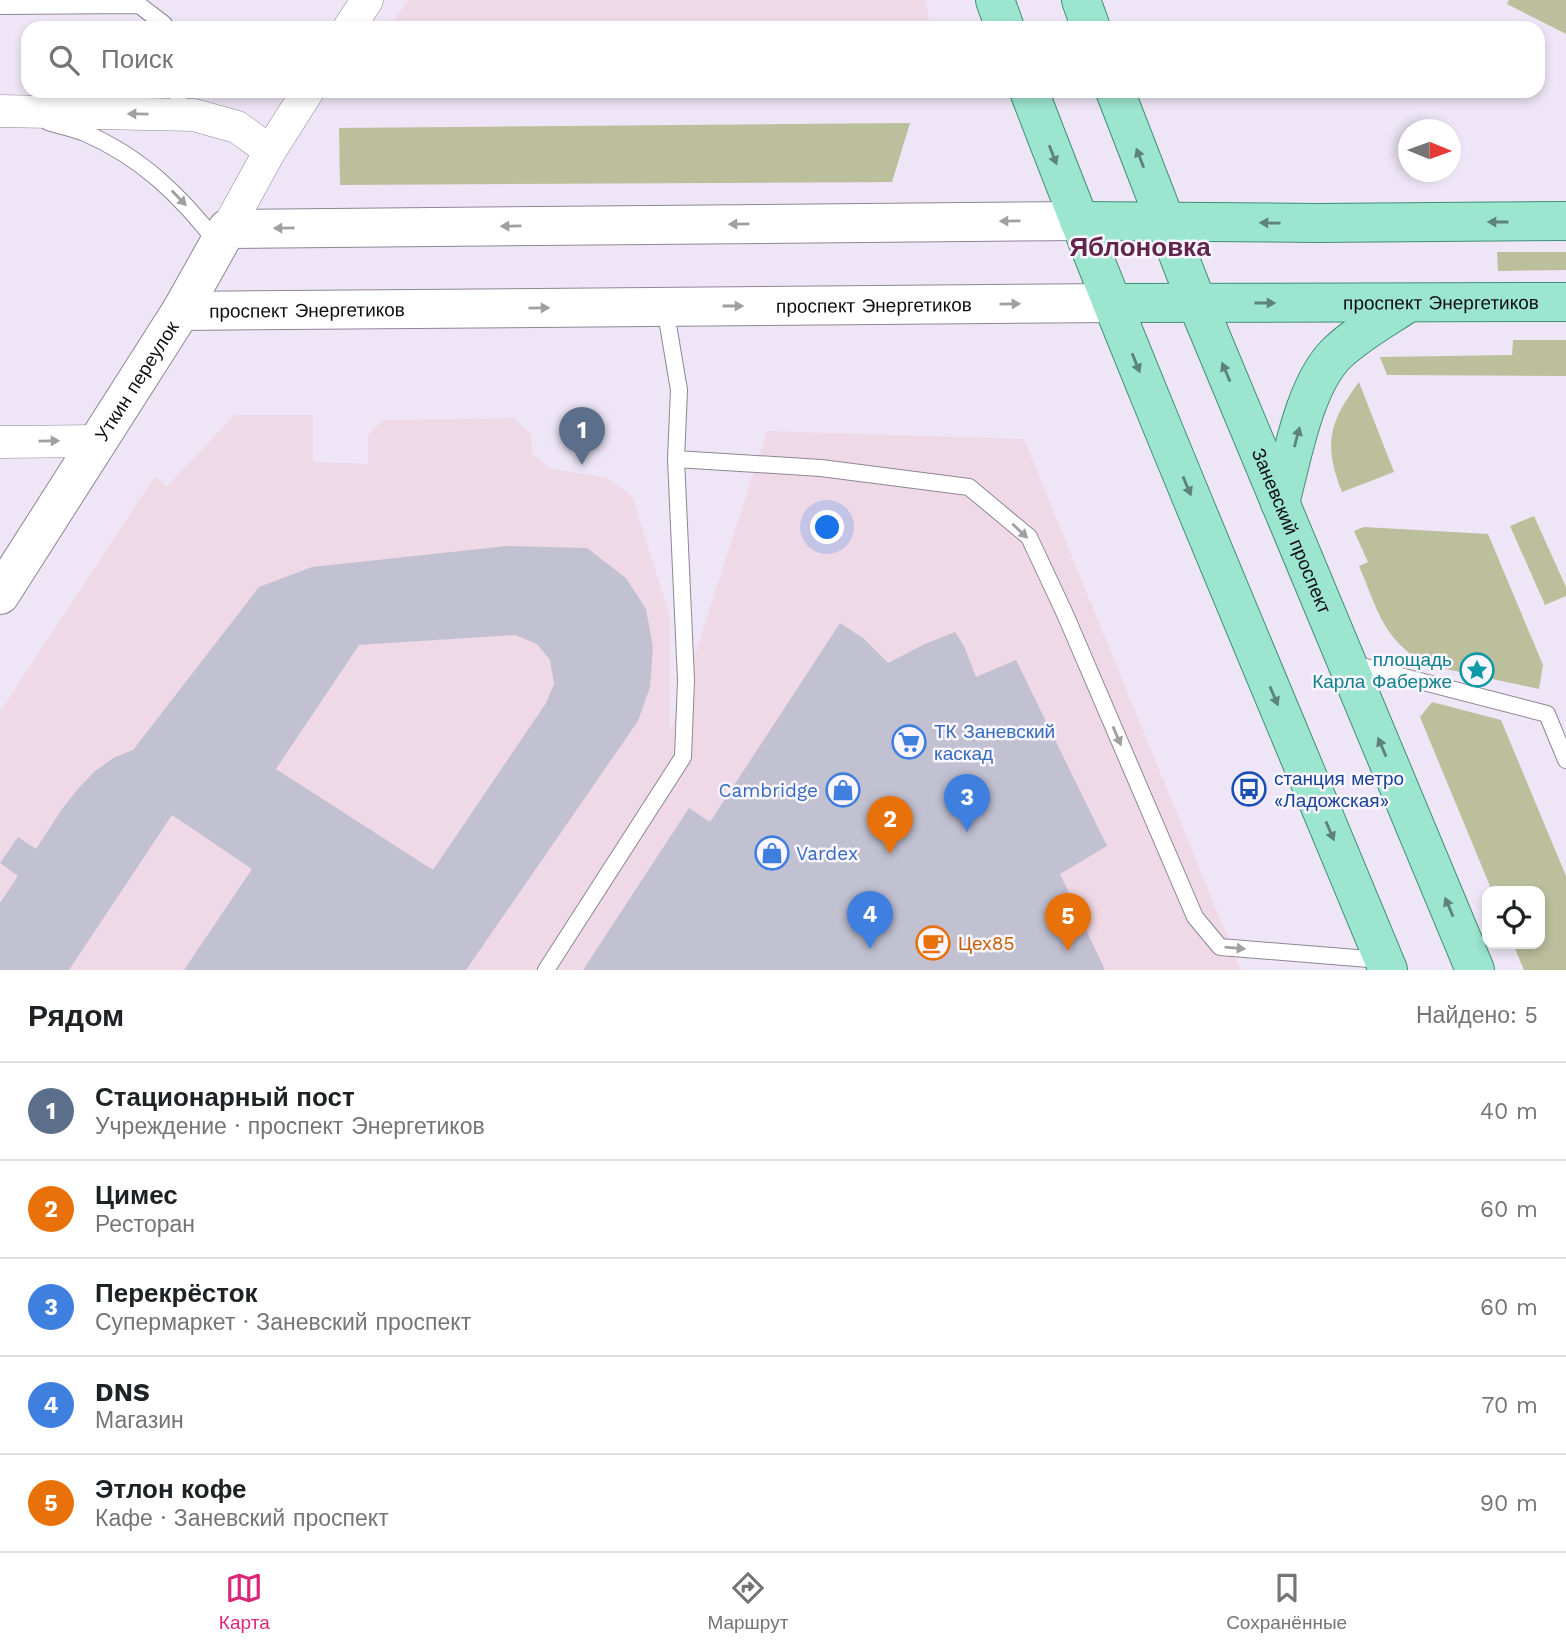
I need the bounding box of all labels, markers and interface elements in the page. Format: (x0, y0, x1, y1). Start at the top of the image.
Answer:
search box (21, 21, 1545, 98)
icon: search (45, 41, 83, 79)
text: Поиск (101, 44, 173, 74)
one-way arrow (127, 108, 149, 119)
north arrow (1398, 119, 1461, 182)
one-way arrow (1048, 144, 1059, 165)
one-way arrow (1135, 147, 1146, 168)
one-way arrow (170, 189, 187, 206)
one-way arrow (999, 216, 1021, 227)
one-way arrow (1487, 216, 1509, 228)
one-way arrow (1259, 217, 1281, 228)
one-way arrow (728, 218, 750, 230)
one-way arrow (500, 220, 522, 232)
one-way arrow (273, 222, 295, 234)
district label: Яблоновка (1069, 232, 1211, 262)
street label: проспект Энергетиков (1343, 291, 1539, 314)
street label: проспект Энергетиков (776, 293, 972, 317)
one-way arrow (1254, 297, 1276, 309)
street label: проспект Энергетиков (209, 298, 405, 322)
one-way arrow (999, 298, 1021, 309)
one-way arrow (722, 300, 744, 312)
one-way arrow (529, 302, 551, 314)
street label: Уткин переулок (90, 316, 184, 445)
one-way arrow (1131, 352, 1142, 373)
one-way arrow (1220, 362, 1231, 383)
pin: 1 (559, 407, 605, 465)
one-way arrow (1292, 426, 1303, 448)
one-way arrow (38, 436, 60, 447)
street label: Заневский проспект (1247, 444, 1337, 617)
one-way arrow (1181, 475, 1192, 496)
your location (810, 510, 844, 544)
one-way arrow (1011, 523, 1029, 539)
place label: площадь Карла Фаберже (1312, 648, 1452, 693)
place icon: площадь Карла Фаберже (1458, 651, 1496, 689)
one-way arrow (1269, 685, 1280, 706)
place label: ТК Заневский каскад (934, 720, 1055, 765)
supermarket icon: ТК Заневский каскад (890, 723, 928, 761)
one-way arrow (1111, 726, 1123, 746)
one-way arrow (1377, 737, 1388, 758)
place label: станция метро «Ладожская» (1274, 767, 1404, 812)
bus stop icon: станция метро «Ладожская» (1230, 770, 1268, 808)
shop icon: Cambridge (824, 771, 862, 809)
pin: 3 (944, 774, 990, 832)
place label: Cambridge (718, 779, 818, 802)
pin: 2 (867, 796, 913, 854)
one-way arrow (1325, 821, 1336, 842)
shop icon: Vardex (753, 834, 791, 872)
place label: Vardex (796, 842, 858, 865)
map controls (1482, 886, 1545, 949)
button: locate (1482, 886, 1545, 949)
pin: 4 (847, 891, 893, 949)
pin: 5 (1045, 893, 1091, 951)
one-way arrow (1443, 896, 1454, 917)
cafe icon: Цех85 (914, 924, 952, 962)
place label: Цех85 (958, 932, 1014, 955)
one-way arrow (1225, 943, 1247, 954)
text: Рядом (28, 998, 124, 1033)
text: Найдено: 5 (1416, 1002, 1538, 1029)
text: Стационарный пост (95, 1082, 355, 1112)
text: 1 (46, 1098, 56, 1125)
text: 40 m (1480, 1098, 1538, 1125)
text: Учреждение · проспект Энергетиков (95, 1113, 485, 1140)
text: Цимес (95, 1180, 178, 1210)
text: 2 (44, 1196, 58, 1223)
text: 60 m (1480, 1196, 1538, 1223)
text: Ресторан (95, 1211, 195, 1238)
text: Перекрёсток (95, 1278, 258, 1308)
text: 3 (44, 1294, 58, 1321)
text: 60 m (1480, 1294, 1538, 1321)
text: Супермаркет · Заневский проспект (95, 1309, 471, 1336)
text: DNS (95, 1377, 150, 1407)
text: 4 (44, 1392, 58, 1419)
text: 70 m (1481, 1392, 1538, 1419)
text: Магазин (95, 1407, 184, 1434)
text: Этлон кофе (95, 1474, 247, 1504)
text: 5 (44, 1490, 58, 1517)
text: 90 m (1480, 1490, 1538, 1517)
text: Кафе · Заневский проспект (95, 1505, 389, 1532)
tab: Карта (219, 1569, 270, 1634)
tab: Маршрут (707, 1569, 788, 1634)
tab: Сохранённые (1226, 1569, 1347, 1634)

